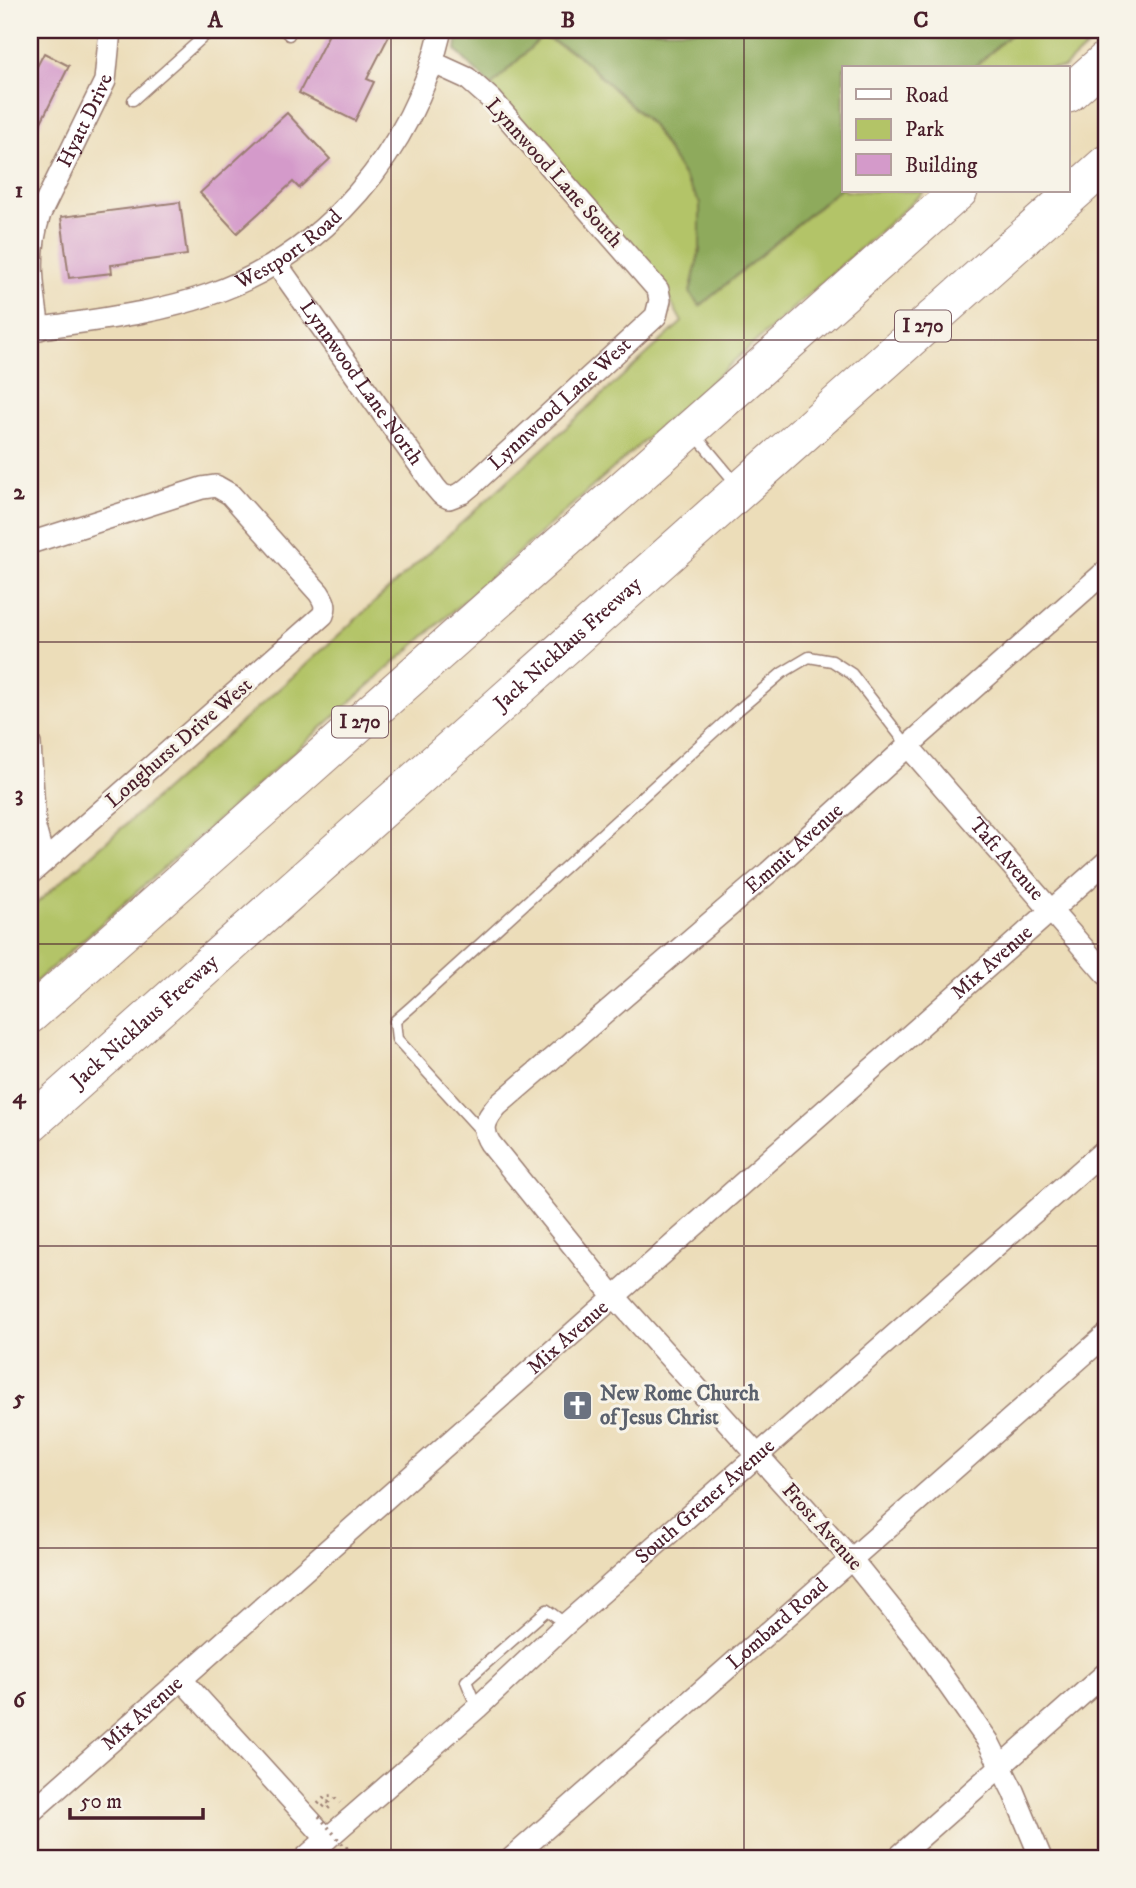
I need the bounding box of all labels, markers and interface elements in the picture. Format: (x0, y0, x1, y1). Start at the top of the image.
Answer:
text: A (207, 6, 224, 35)
text: B (561, 6, 575, 35)
text: C (913, 6, 929, 35)
legend (842, 66, 1070, 192)
street label: Hyatt Drive (52, 73, 119, 172)
text: Road (905, 83, 949, 109)
street label: Lynnwood Lane South (480, 93, 628, 253)
text: Park (905, 117, 945, 143)
text: Building (905, 153, 978, 179)
text: 1 (15, 176, 23, 205)
street label: Westport Road (231, 204, 348, 296)
street label: Lynnwood Lane North (294, 295, 428, 470)
road number: I 270 (895, 310, 951, 342)
street label: Lynnwood Lane West (483, 332, 637, 476)
text: 2 (13, 478, 25, 507)
street label: Jack Nicklaus Freeway (487, 571, 648, 718)
street label: Longhurst Drive West (100, 672, 258, 814)
road number: I 270 (332, 706, 388, 737)
text: 3 (15, 780, 23, 809)
street label: Emmit Avenue (740, 798, 849, 900)
street label: Taft Avenue (963, 812, 1050, 906)
street label: Mix Avenue (946, 920, 1038, 1006)
street label: Jack Nicklaus Freeway (64, 948, 225, 1095)
text: 4 (12, 1082, 27, 1111)
street label: Mix Avenue (522, 1294, 614, 1380)
place label: New Rome Church of Jesus Christ (600, 1381, 760, 1431)
text: 5 (12, 1384, 25, 1413)
church icon: New Rome Church of Jesus Christ (560, 1389, 594, 1423)
street label: South Grener Avenue (630, 1433, 781, 1570)
street label: Frost Avenue (776, 1478, 868, 1576)
street label: Lombard Road (722, 1572, 834, 1675)
street label: Mix Avenue (96, 1671, 189, 1757)
text: 6 (13, 1686, 27, 1715)
scale bar (70, 1776, 203, 1820)
text: 50 m (80, 1789, 122, 1815)

